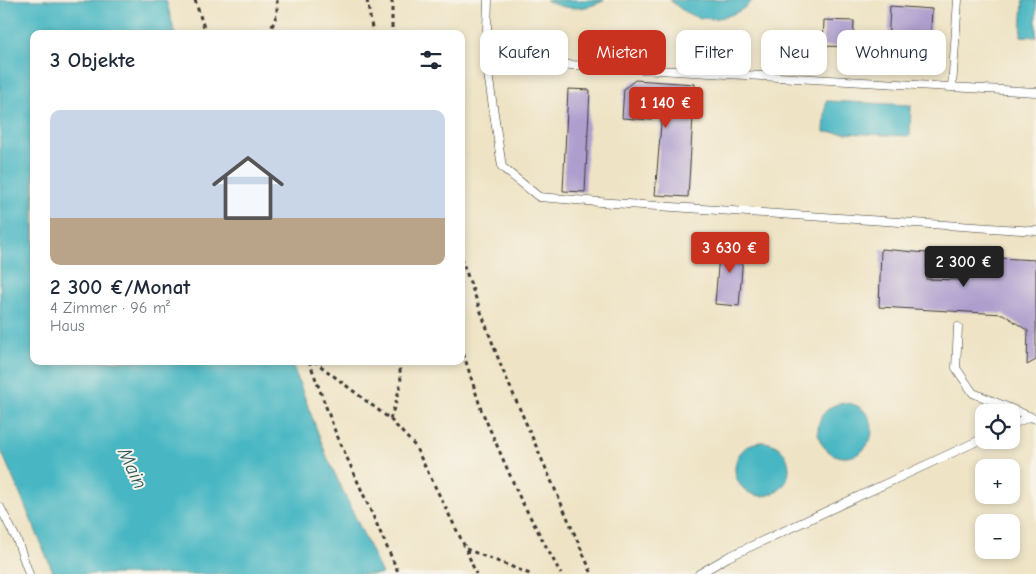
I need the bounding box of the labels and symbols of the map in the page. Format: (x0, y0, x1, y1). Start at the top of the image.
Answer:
pin: 1 140 € (620, 86, 712, 129)
pin: 3 630 € (684, 232, 776, 274)
pin: 2 300 € (918, 246, 1010, 288)
water label: Main (113, 443, 152, 492)

